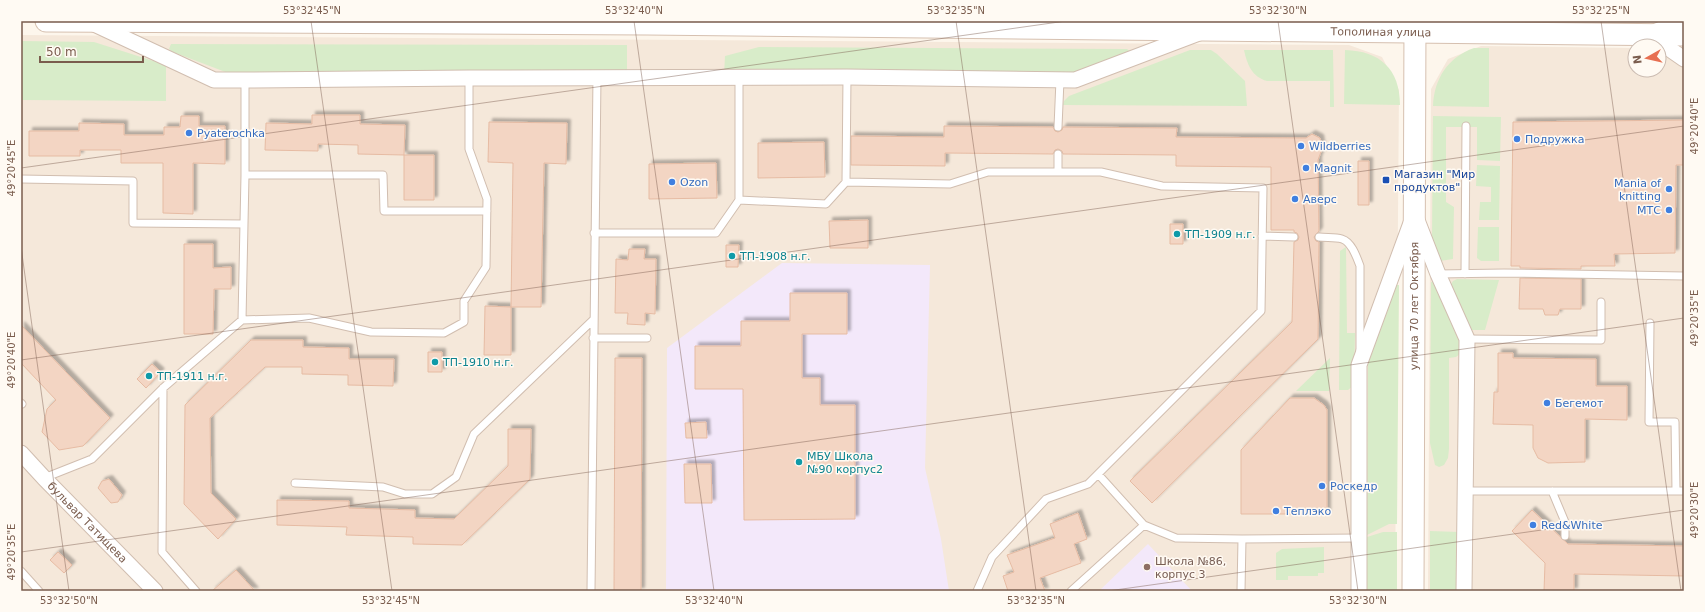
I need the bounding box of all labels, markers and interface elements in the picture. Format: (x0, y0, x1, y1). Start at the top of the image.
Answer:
text: 53°32'45"N (283, 5, 341, 16)
text: 53°32'40"N (605, 5, 663, 16)
text: 53°32'35"N (927, 5, 985, 16)
text: 53°32'30"N (1249, 5, 1307, 16)
text: 53°32'25"N (1572, 5, 1630, 16)
street label: Тополиная улица (1330, 25, 1431, 39)
scale bar (40, 38, 143, 64)
north arrow (1627, 38, 1667, 78)
text: 50 m (46, 45, 77, 59)
text: N (1631, 54, 1645, 65)
text: 49°20'40"E (1689, 98, 1700, 154)
place label: Pyaterochka (197, 127, 265, 140)
marker: Pyaterochka (184, 128, 194, 138)
place label: Подружка (1525, 133, 1584, 146)
marker: Подружка (1512, 134, 1522, 144)
text: 49°20'45"E (6, 140, 17, 196)
place label: Wildberries (1309, 140, 1371, 153)
marker: Wildberries (1296, 141, 1306, 151)
place label: Magnit (1314, 162, 1352, 175)
marker: Magnit (1301, 163, 1311, 173)
place label: Магазин "Мир продуктов" (1394, 168, 1475, 194)
marker: Магазин "Мир продуктов" (1381, 175, 1391, 185)
place label: Ozon (680, 176, 708, 189)
marker: Ozon (667, 177, 677, 187)
place label: Mania of knitting (1614, 177, 1662, 203)
marker: Mania of knitting (1664, 184, 1674, 194)
place label: Аверс (1303, 193, 1337, 206)
marker: Аверс (1290, 194, 1300, 204)
place label: МТС (1637, 204, 1661, 217)
marker: МТС (1664, 205, 1674, 215)
place label: ТП-1909 н.г. (1184, 228, 1255, 241)
marker: ТП-1909 н.г. (1172, 229, 1182, 239)
street label: улица 70 лет Октября (1408, 242, 1421, 370)
place label: ТП-1908 н.г. (739, 250, 810, 263)
marker: ТП-1908 н.г. (727, 251, 737, 261)
text: 49°20'35"E (1689, 290, 1700, 346)
text: 49°20'40"E (6, 332, 17, 388)
place label: ТП-1910 н.г. (442, 356, 513, 369)
marker: ТП-1910 н.г. (430, 357, 440, 367)
place label: ТП-1911 н.г. (156, 370, 227, 383)
marker: ТП-1911 н.г. (144, 371, 154, 381)
place label: Бегемот (1555, 397, 1604, 410)
marker: Бегемот (1542, 398, 1552, 408)
place label: МБУ Школа №90 корпус2 (807, 450, 883, 476)
marker: МБУ Школа №90 корпус2 (794, 457, 804, 467)
street label: бульвар Татищева (45, 480, 130, 566)
place label: Роскедр (1330, 480, 1377, 493)
marker: Роскедр (1317, 481, 1327, 491)
text: 49°20'30"E (1689, 482, 1700, 538)
place label: Теплэко (1283, 505, 1331, 518)
marker: Теплэко (1271, 506, 1281, 516)
place label: Red&White (1541, 519, 1603, 532)
marker: Red&White (1528, 520, 1538, 530)
text: 49°20'35"E (6, 524, 17, 580)
place label: Школа №86, корпус 3 (1155, 555, 1226, 581)
marker: Школа №86, корпус 3 (1142, 562, 1152, 572)
text: 53°32'50"N (40, 595, 98, 606)
text: 53°32'45"N (362, 595, 420, 606)
text: 53°32'40"N (685, 595, 743, 606)
text: 53°32'35"N (1007, 595, 1065, 606)
text: 53°32'30"N (1329, 595, 1387, 606)

